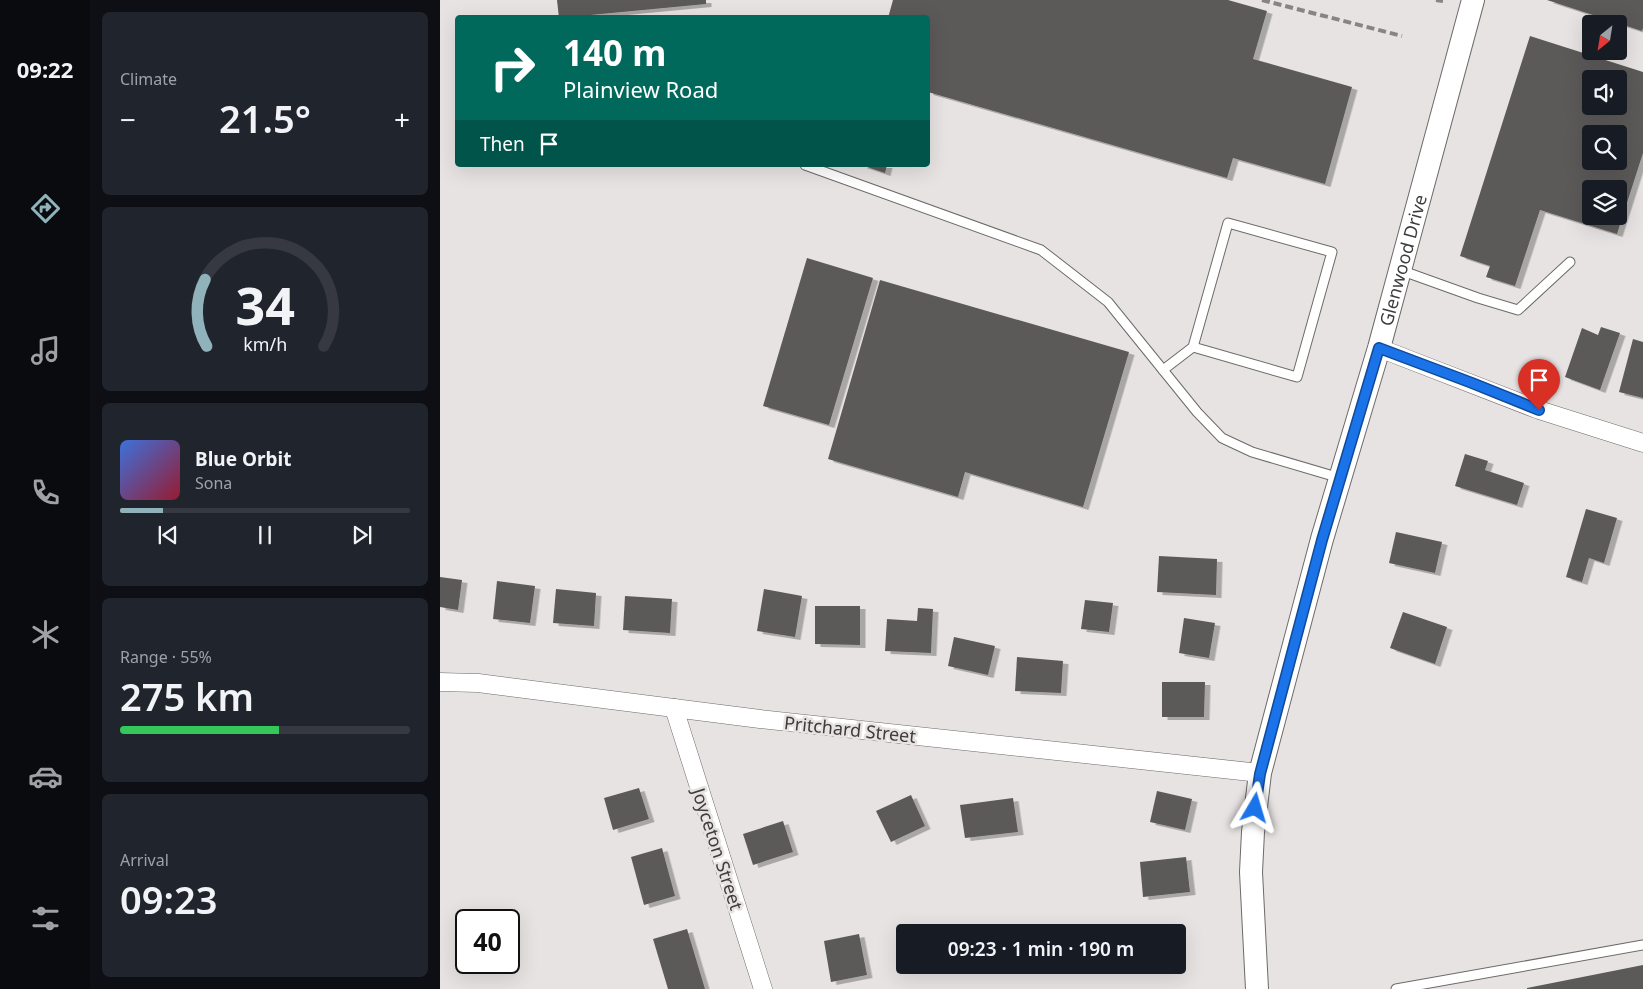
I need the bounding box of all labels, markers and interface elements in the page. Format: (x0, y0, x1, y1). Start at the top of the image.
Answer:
north arrow (1582, 15, 1628, 60)
map controls (1582, 15, 1627, 225)
text: 140 m (563, 29, 666, 76)
icon: right (480, 35, 545, 100)
text: 09:22 (17, 54, 73, 84)
text: Climate (120, 68, 177, 90)
button: sound (1582, 70, 1627, 115)
text: Plainview Road (563, 74, 718, 104)
text: 21.5° (219, 92, 311, 144)
text: − (120, 100, 136, 138)
text: + (394, 100, 410, 138)
button: search (1582, 125, 1627, 170)
icon: arrive (535, 130, 563, 158)
text: Then (480, 131, 525, 157)
button: layers (1582, 180, 1627, 225)
icon: directions (28, 191, 63, 226)
street label: Glenwood Drive (1374, 192, 1432, 329)
text: 34 (235, 269, 295, 340)
text: km/h (243, 332, 287, 356)
icon: music (28, 333, 63, 368)
pin (1518, 359, 1560, 410)
icon: arrive (1525, 366, 1553, 394)
text: Blue Orbit (195, 446, 291, 472)
text: Sona (195, 472, 232, 494)
icon: phone (28, 475, 63, 510)
icon: previous (154, 521, 182, 549)
icon: pause (251, 521, 279, 549)
icon: next (348, 521, 376, 549)
icon: climate (28, 617, 63, 652)
text: Range · 55% (120, 646, 212, 668)
text: 275 km (120, 670, 254, 722)
street label: Pritchard Street (783, 710, 918, 748)
icon: car (28, 759, 63, 794)
position arrow (1228, 781, 1280, 833)
street label: Joyceton Street (686, 783, 749, 914)
text: Arrival (120, 849, 169, 871)
text: 09:23 (120, 873, 217, 925)
icon: filters (28, 901, 63, 936)
speed limit sign: 40 (455, 909, 520, 974)
text: 09:23 · 1 min · 190 m (948, 936, 1134, 962)

